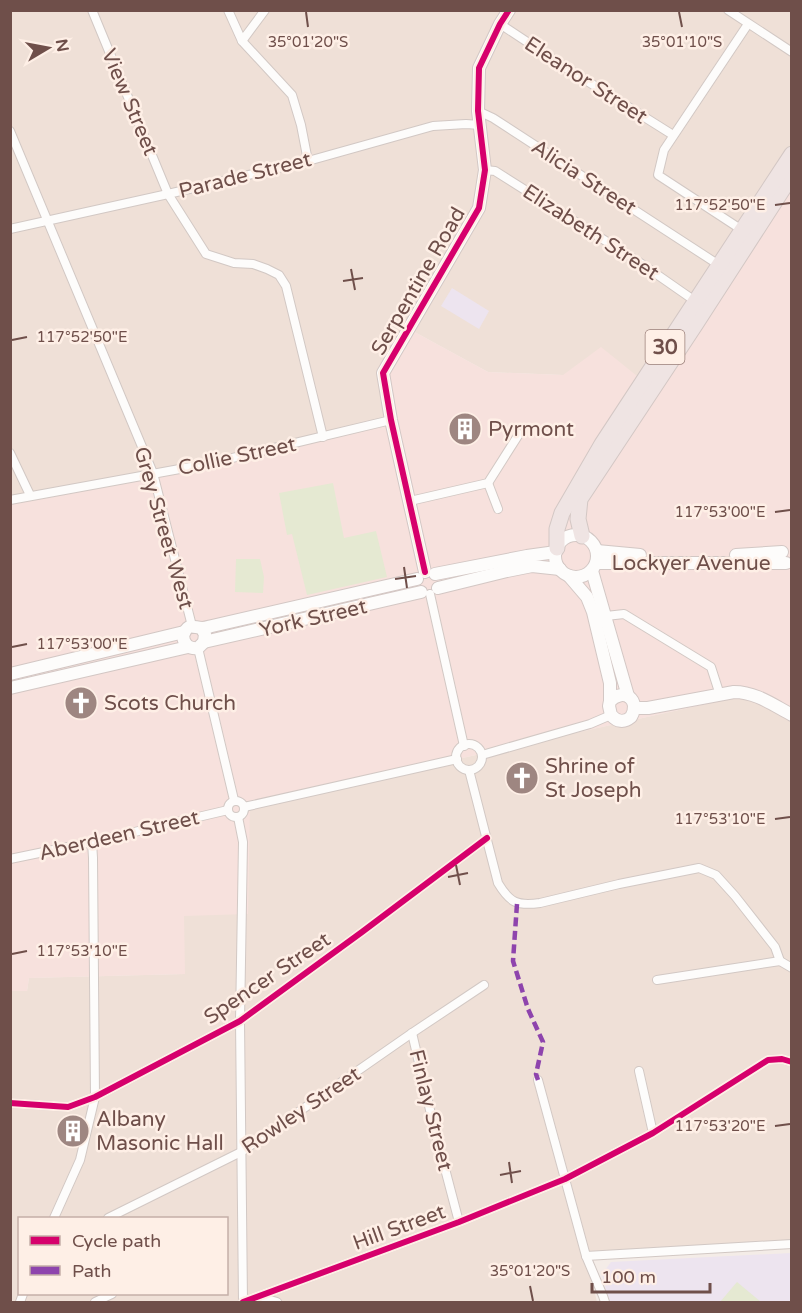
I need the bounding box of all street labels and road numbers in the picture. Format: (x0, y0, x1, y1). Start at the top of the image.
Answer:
street label: Eleanor Street (520, 31, 652, 129)
street label: View Street (96, 45, 163, 159)
street label: Alicia Street (527, 134, 641, 221)
street label: Parade Street (176, 147, 314, 204)
street label: Elizabeth Street (518, 179, 664, 286)
street label: Serpentine Road (366, 203, 471, 360)
road number: 30 (646, 330, 684, 364)
street label: Collie Street (176, 432, 298, 481)
street label: Grey Street West (128, 444, 199, 612)
street label: Lockyer Avenue (611, 551, 771, 576)
street label: York Street (257, 594, 369, 643)
street label: Aberdeen Street (37, 805, 202, 866)
street label: Spencer Street (199, 927, 335, 1030)
street label: Finlay Street (403, 1047, 458, 1173)
street label: Rowley Street (237, 1061, 365, 1159)
street label: Hill Street (349, 1199, 449, 1256)

